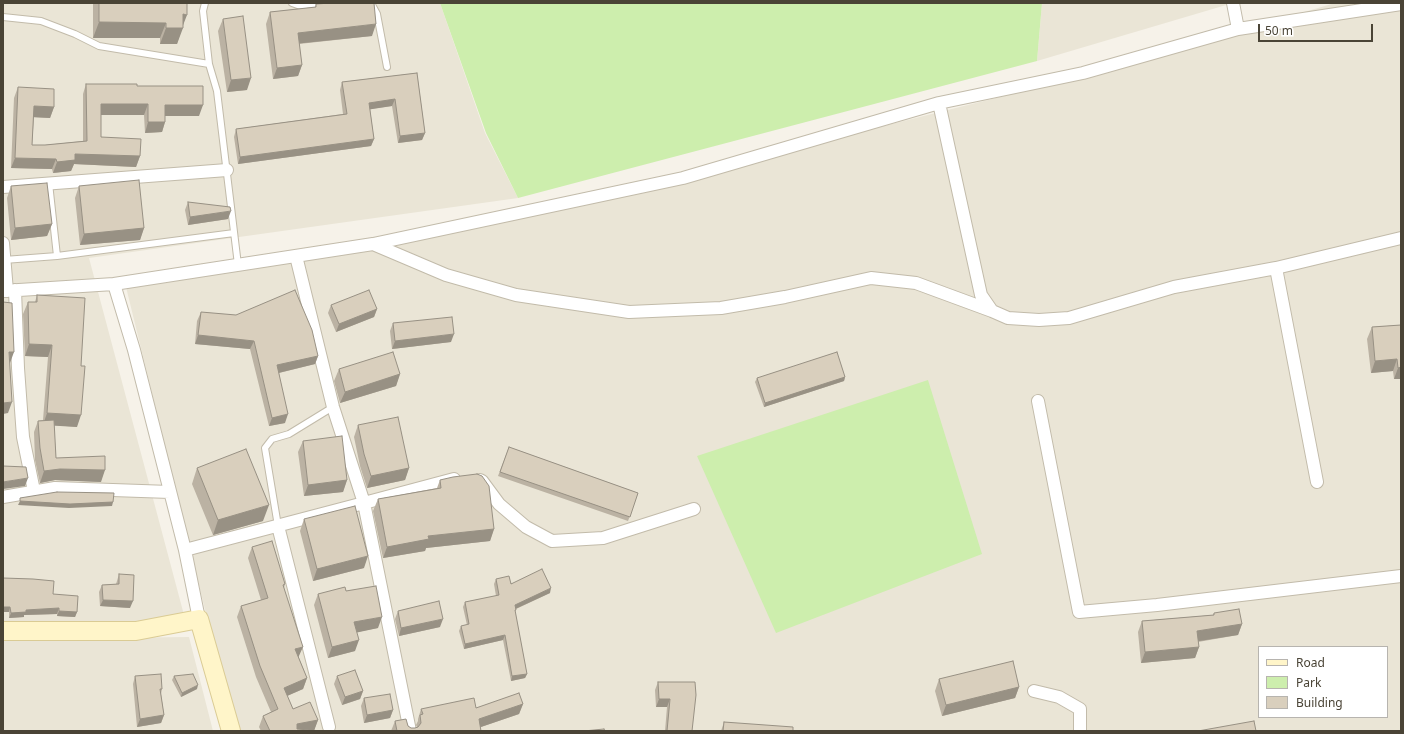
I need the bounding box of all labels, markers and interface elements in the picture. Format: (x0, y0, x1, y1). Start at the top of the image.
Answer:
scale bar (1260, 16, 1375, 42)
text: 50 m (1265, 22, 1293, 39)
legend (1258, 646, 1388, 718)
text: Road (1296, 654, 1325, 671)
text: Park (1296, 674, 1321, 691)
text: Building (1296, 694, 1343, 711)

